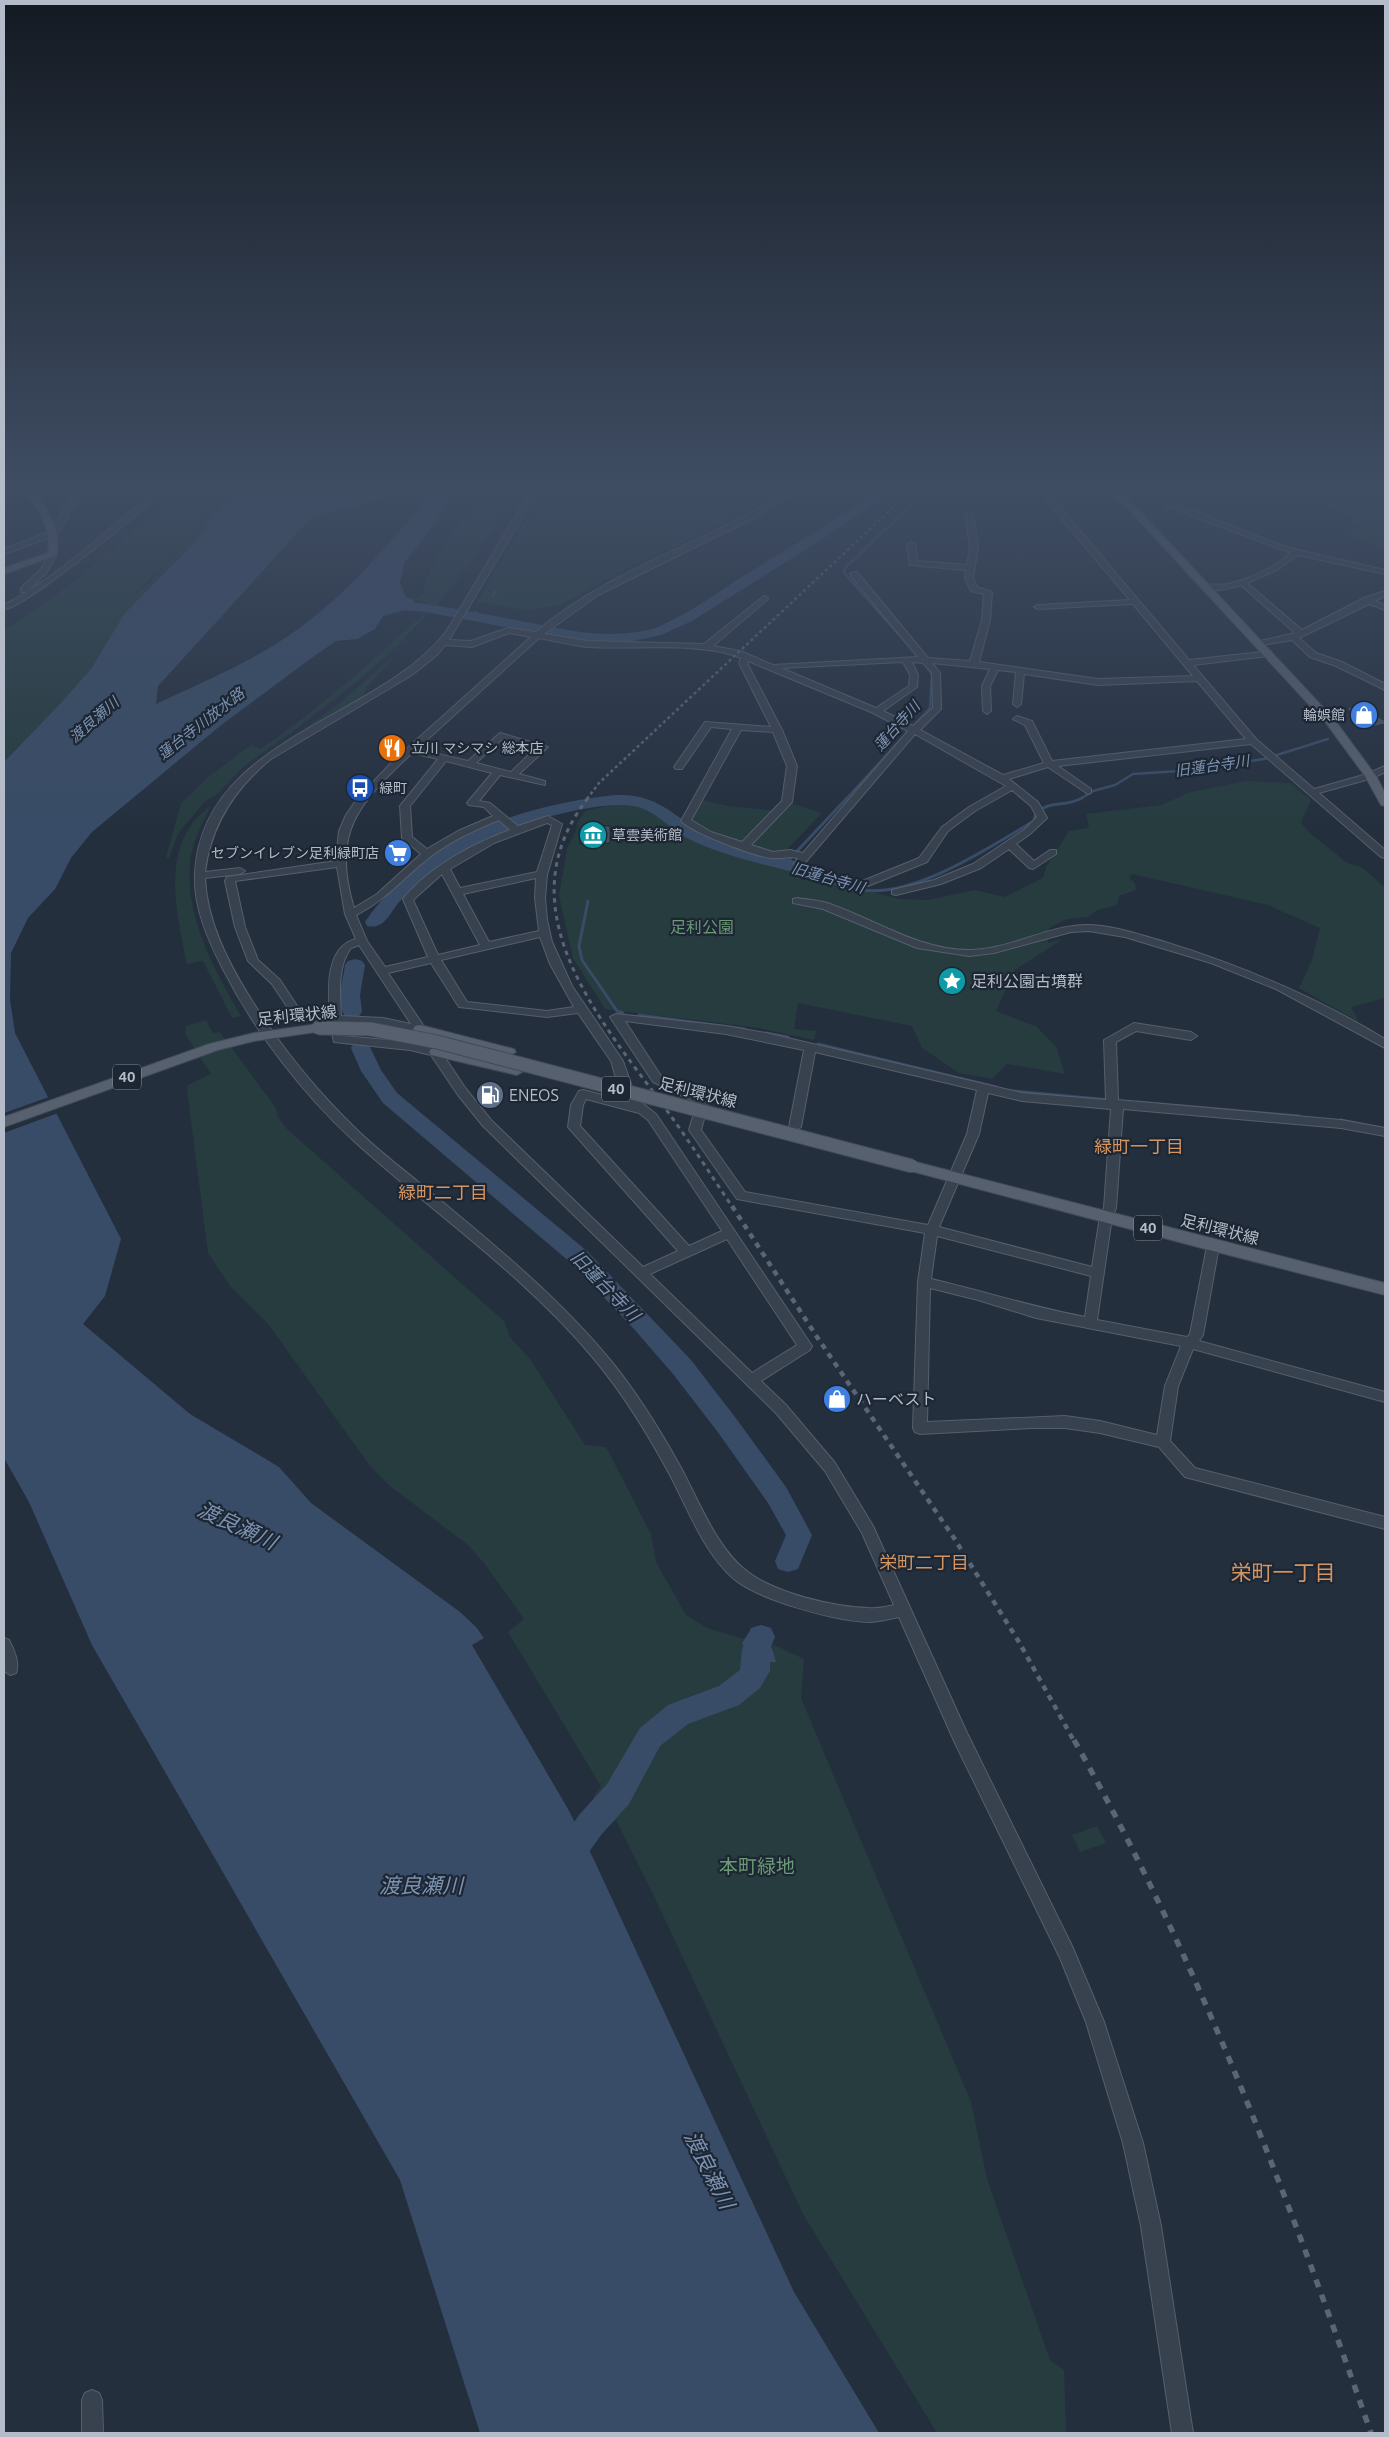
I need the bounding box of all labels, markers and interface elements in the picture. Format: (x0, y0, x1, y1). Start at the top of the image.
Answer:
water label: 蓮台寺川放水路 (154, 683, 249, 763)
water label: 渡良瀬川 (65, 692, 123, 746)
water label: 蓮台寺川 (870, 696, 924, 754)
shop icon: 輪娯館 (1349, 700, 1379, 730)
place label: 輪娯館 (1303, 707, 1345, 723)
restaurant icon: 立川 マシマシ 総本店 (377, 733, 407, 763)
place label: 立川 マシマシ 総本店 (411, 740, 543, 756)
water label: 旧蓮台寺川 (1174, 752, 1252, 779)
bus stop icon: 緑町 (345, 773, 375, 803)
place label: 緑町 (379, 780, 407, 796)
museum icon: 草雲美術館 (578, 820, 608, 850)
place label: 草雲美術館 (612, 827, 682, 843)
supermarket icon: セブンイレブン足利緑町店 (383, 838, 413, 868)
place label: セブンイレブン足利緑町店 (211, 845, 379, 861)
water label: 旧蓮台寺川 (790, 859, 868, 897)
park label: 足利公園 (670, 918, 734, 936)
place icon: 足利公園古墳群 (937, 966, 967, 996)
place label: 足利公園古墳群 (971, 972, 1083, 990)
street label: 足利環状線 (256, 1002, 338, 1028)
road number: 40 (113, 1064, 141, 1090)
street label: 足利環状線 (657, 1074, 739, 1110)
road number: 40 (602, 1076, 630, 1102)
fuel station icon: ENEOS (475, 1080, 505, 1110)
place label: ENEOS (509, 1086, 559, 1104)
district label: 緑町一丁目 (1094, 1136, 1184, 1156)
district label: 緑町二丁目 (398, 1182, 488, 1202)
street label: 足利環状線 (1179, 1211, 1261, 1247)
road number: 40 (1134, 1216, 1162, 1240)
water label: 旧蓮台寺川 (567, 1246, 646, 1326)
shop icon: ハーベスト (822, 1384, 852, 1414)
place label: ハーベスト (856, 1390, 936, 1408)
water label: 渡良瀬川 (194, 1496, 282, 1555)
district label: 栄町二丁目 (879, 1552, 969, 1572)
district label: 栄町一丁目 (1231, 1560, 1336, 1584)
park label: 本町緑地 (719, 1855, 795, 1877)
water label: 渡良瀬川 (379, 1873, 465, 1897)
water label: 渡良瀬川 (680, 2127, 741, 2214)

